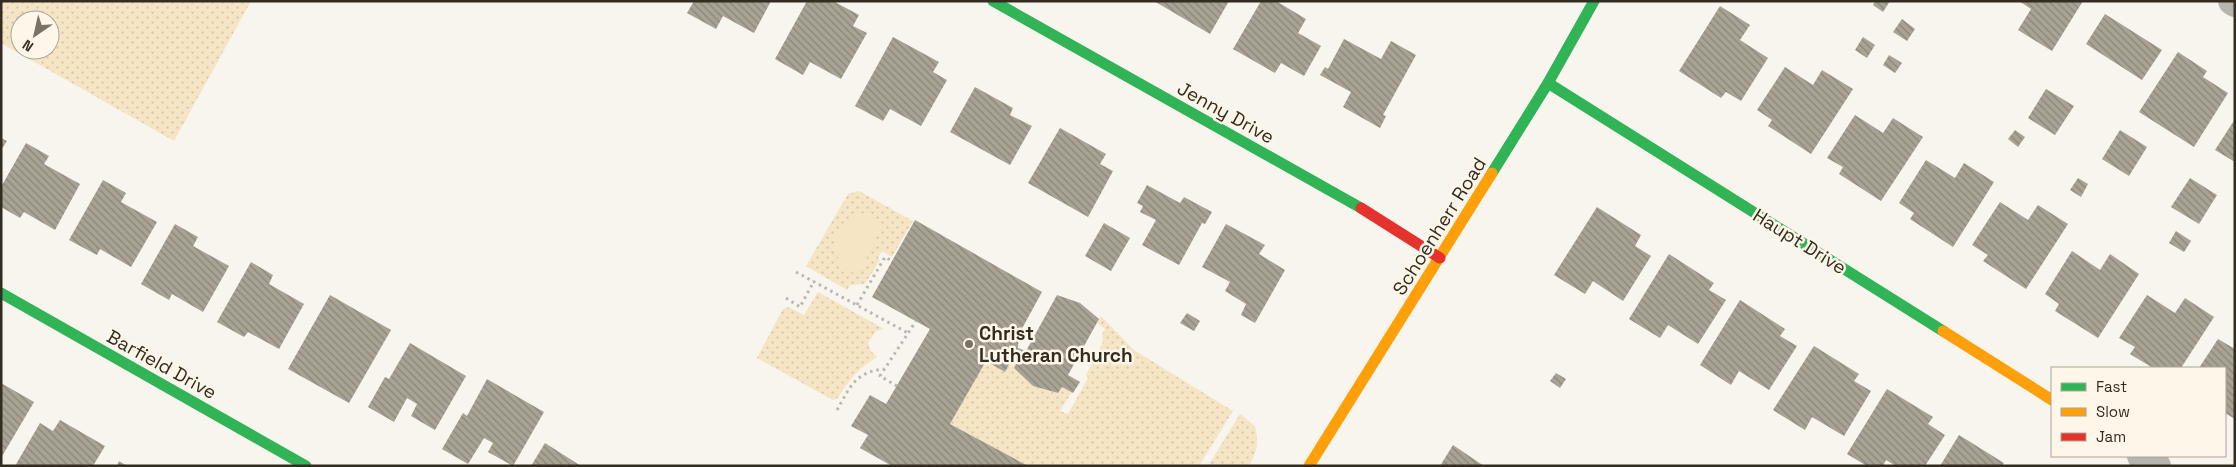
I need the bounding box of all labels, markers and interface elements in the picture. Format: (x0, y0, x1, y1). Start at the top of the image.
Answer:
north arrow (10, 10, 60, 60)
text: N (19, 36, 37, 56)
street label: Jenny Drive (1173, 76, 1279, 149)
street label: Schoenherr Road (1387, 153, 1492, 300)
street label: Haupt Drive (1748, 203, 1851, 280)
place label: Christ Lutheran Church (979, 321, 1133, 368)
street label: Barfield Drive (102, 324, 221, 405)
marker: Christ Lutheran Church (963, 338, 975, 350)
legend (2051, 367, 2226, 457)
text: Fast (2096, 377, 2127, 396)
text: Slow (2096, 402, 2130, 421)
text: Jam (2096, 427, 2126, 446)

